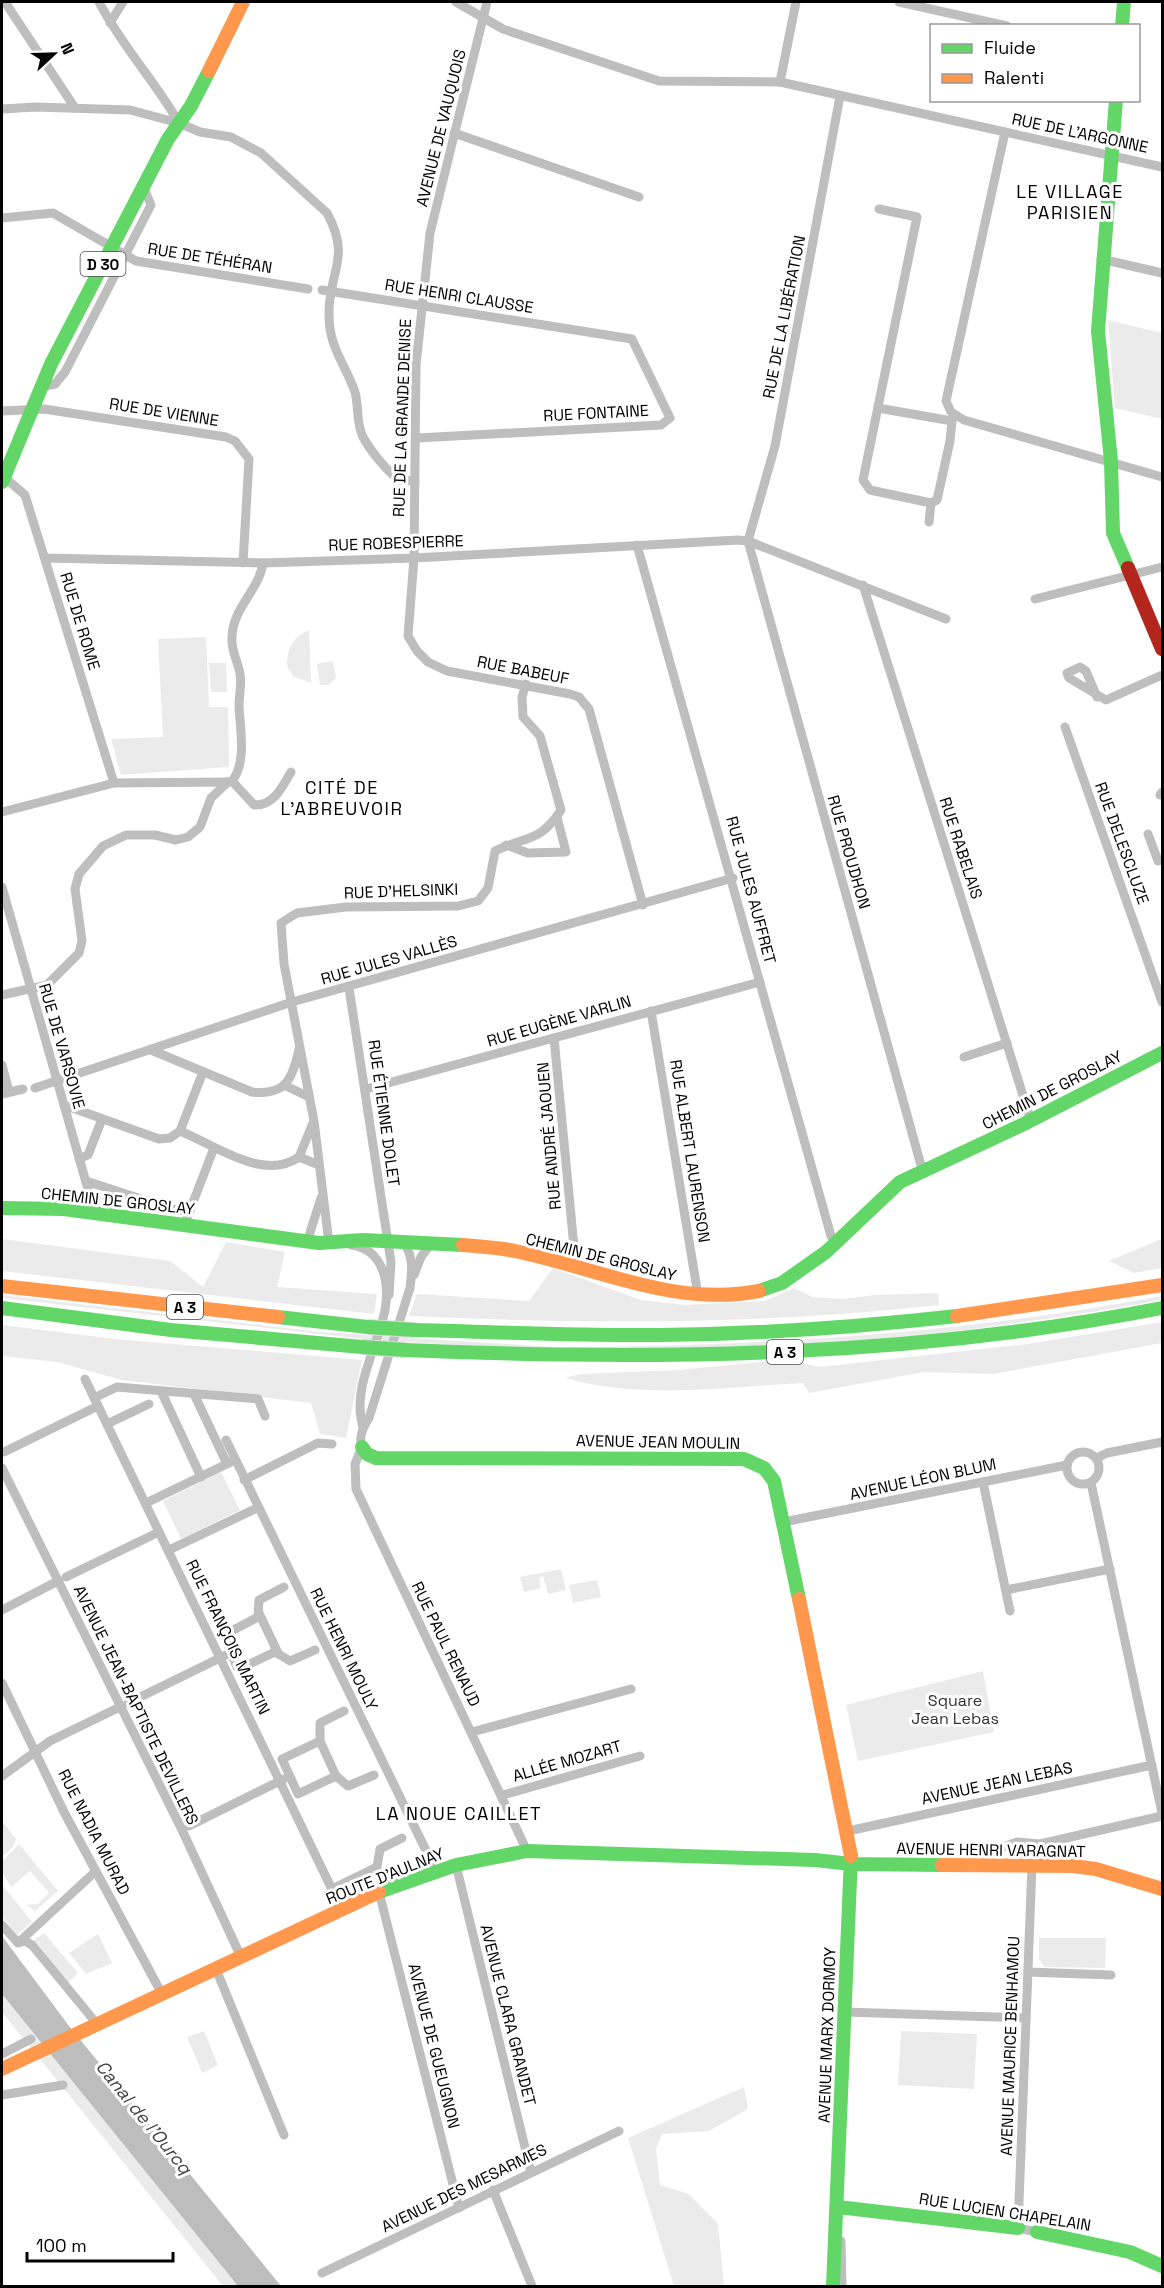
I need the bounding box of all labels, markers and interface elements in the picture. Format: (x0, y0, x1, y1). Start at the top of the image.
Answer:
north arrow (24, 24, 84, 84)
legend (930, 24, 1140, 102)
text: Fluide (984, 36, 1036, 59)
text: N (56, 40, 79, 57)
street label: AVENUE DE VAUQUOIS (411, 47, 471, 209)
text: Ralenti (984, 66, 1044, 89)
street label: RUE DE L'ARGONNE (1010, 108, 1150, 158)
district label: LE VILLAGE PARISIEN (1016, 180, 1124, 224)
street label: RUE DE LA LIBÉRATION (758, 233, 810, 401)
street label: RUE DE TÉHÉRAN (146, 238, 274, 278)
road number: D 30 (80, 252, 126, 276)
street label: RUE HENRI CLAUSSE (383, 274, 535, 318)
street label: RUE DE LA GRANDE DENISE (388, 319, 416, 517)
street label: RUE DE VIENNE (108, 393, 220, 431)
street label: RUE FONTAINE (543, 400, 649, 426)
street label: RUE ROBESPIERRE (328, 530, 464, 556)
street label: RUE DE ROME (55, 570, 105, 672)
street label: RUE BABEUF (475, 651, 571, 689)
district label: CITÉ DE L'ABREUVOIR (281, 776, 403, 820)
street label: RUE DELESCLUZE (1090, 779, 1154, 907)
street label: RUE PROUDHON (823, 793, 875, 911)
street label: RUE RABELAIS (935, 794, 987, 902)
street label: RUE JULES AUFFRET (721, 814, 781, 966)
street label: RUE D'HELSINKI (343, 879, 459, 903)
street label: RUE JULES VALLÈS (318, 930, 460, 990)
street label: RUE DE VARSOVIE (34, 981, 90, 1111)
street label: RUE EUGÈNE VARLIN (484, 990, 634, 1052)
street label: RUE ÉTIENNE DOLET (363, 1038, 405, 1188)
street label: CHEMIN DE GROSLAY (978, 1045, 1126, 1134)
street label: RUE ALBERT LAURENSON (665, 1058, 715, 1244)
street label: RUE ANDRÉ JAOUEN (532, 1061, 566, 1211)
street label: CHEMIN DE GROSLAY (40, 1182, 196, 1220)
street label: CHEMIN DE GROSLAY (523, 1228, 679, 1286)
road number: A 3 (167, 1295, 203, 1319)
road number: A 3 (767, 1340, 803, 1364)
street label: AVENUE JEAN MOULIN (576, 1430, 740, 1454)
street label: AVENUE LÉON BLUM (848, 1453, 998, 1505)
street label: RUE FRANÇOIS MARTIN (181, 1556, 275, 1718)
street label: RUE PAUL RENAUD (407, 1578, 485, 1710)
street label: AVENUE JEAN-BAPTISTE DEVILLERS (69, 1582, 203, 1829)
street label: RUE HENRI MOULY (305, 1584, 383, 1714)
park label: Square Jean Lebas (911, 1690, 999, 1729)
street label: ALLÉE MOZART (510, 1735, 624, 1787)
street label: AVENUE JEAN LEBAS (920, 1757, 1075, 1809)
street label: RUE NADIA MURAD (53, 1766, 135, 1898)
district label: LA NOUE CAILLET (376, 1802, 542, 1825)
street label: AVENUE HENRI VARAGNAT (896, 1838, 1086, 1862)
street label: ROUTE D'AULNAY (323, 1843, 447, 1909)
street label: AVENUE CLARA GRANDET (475, 1922, 541, 2108)
street label: AVENUE MAURICE BENHAMOU (996, 1936, 1024, 2156)
street label: AVENUE MARX DORMOY (813, 1946, 841, 2123)
street label: AVENUE DE GUEUGNON (403, 1961, 465, 2131)
water label: Canal de l'Ourcq (91, 2055, 198, 2180)
street label: AVENUE DES MESARMES (378, 2139, 550, 2237)
street label: RUE LUCIEN CHAPELAIN (918, 2188, 1092, 2236)
scale bar (27, 2225, 172, 2263)
text: 100 m (36, 2234, 87, 2257)

